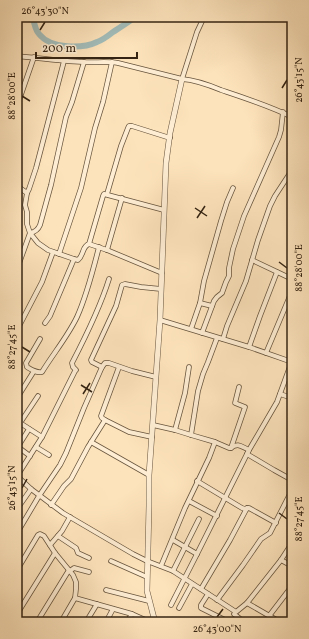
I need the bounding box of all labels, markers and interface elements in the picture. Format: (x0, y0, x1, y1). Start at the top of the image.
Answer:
text: 26°43'30"N (21, 4, 69, 18)
scale bar (36, 34, 137, 60)
text: 200 m (42, 41, 76, 57)
text: 26°43'15"N (292, 57, 306, 103)
text: 88°28'00"E (5, 72, 19, 120)
text: 88°28'00"E (292, 244, 306, 292)
text: 88°27'45"E (5, 325, 19, 369)
text: 26°43'15"N (5, 465, 19, 511)
text: 88°27'45"E (292, 497, 306, 541)
text: 26°43'00"N (193, 622, 242, 636)

